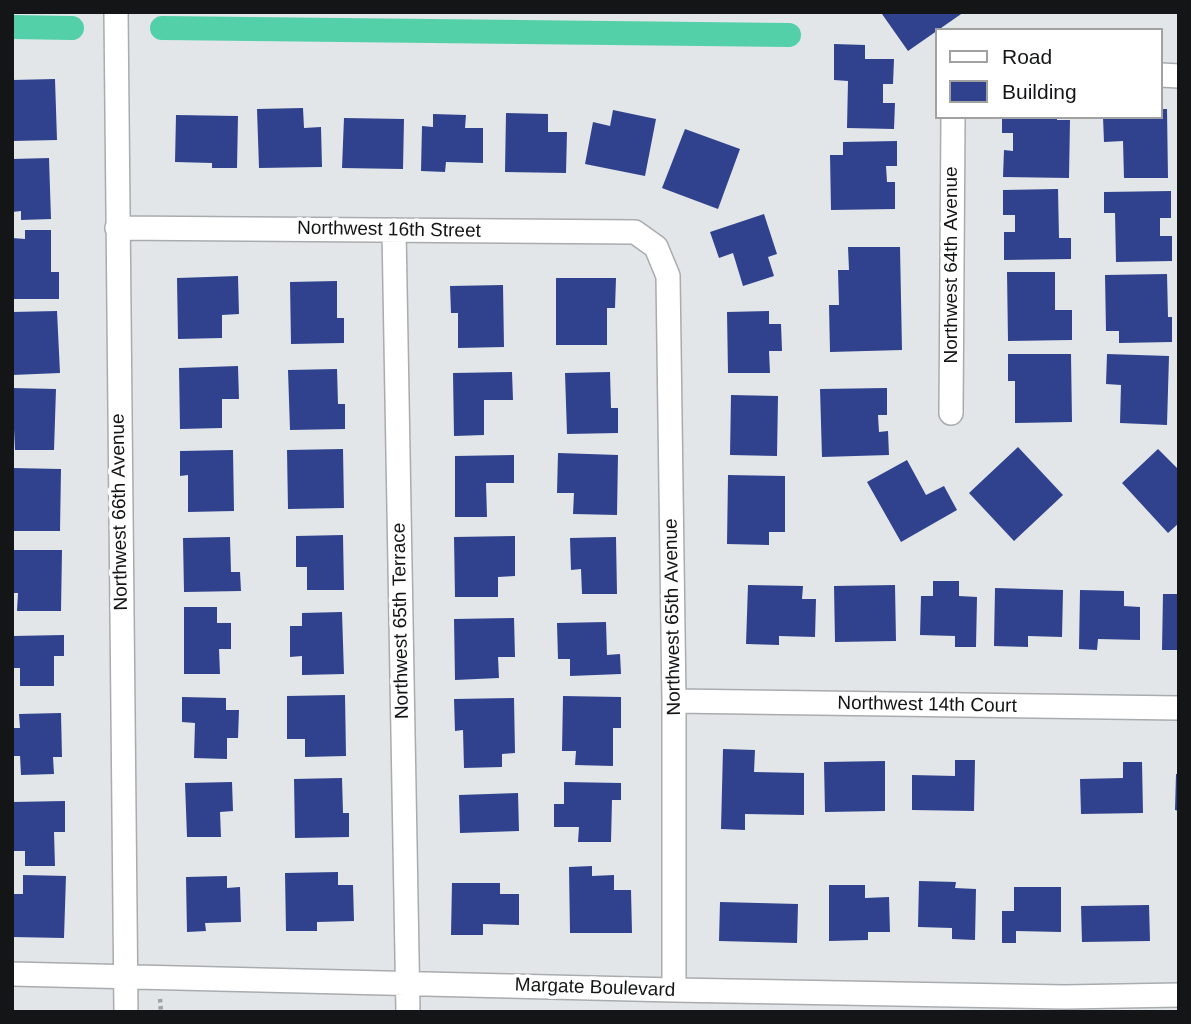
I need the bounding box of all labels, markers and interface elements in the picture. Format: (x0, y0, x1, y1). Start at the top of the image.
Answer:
legend (936, 28, 1163, 119)
text: Road (1002, 45, 1052, 68)
text: Building (1002, 80, 1077, 103)
street label: Northwest 64th Avenue (941, 166, 963, 364)
street label: Northwest 16th Street (297, 217, 481, 243)
street label: Northwest 66th Avenue (107, 413, 133, 611)
street label: Northwest 65th Avenue (660, 518, 686, 716)
street label: Northwest 65th Terrace (388, 523, 414, 719)
street label: Northwest 14th Court (837, 692, 1017, 718)
street label: Margate Boulevard (514, 974, 676, 1002)

